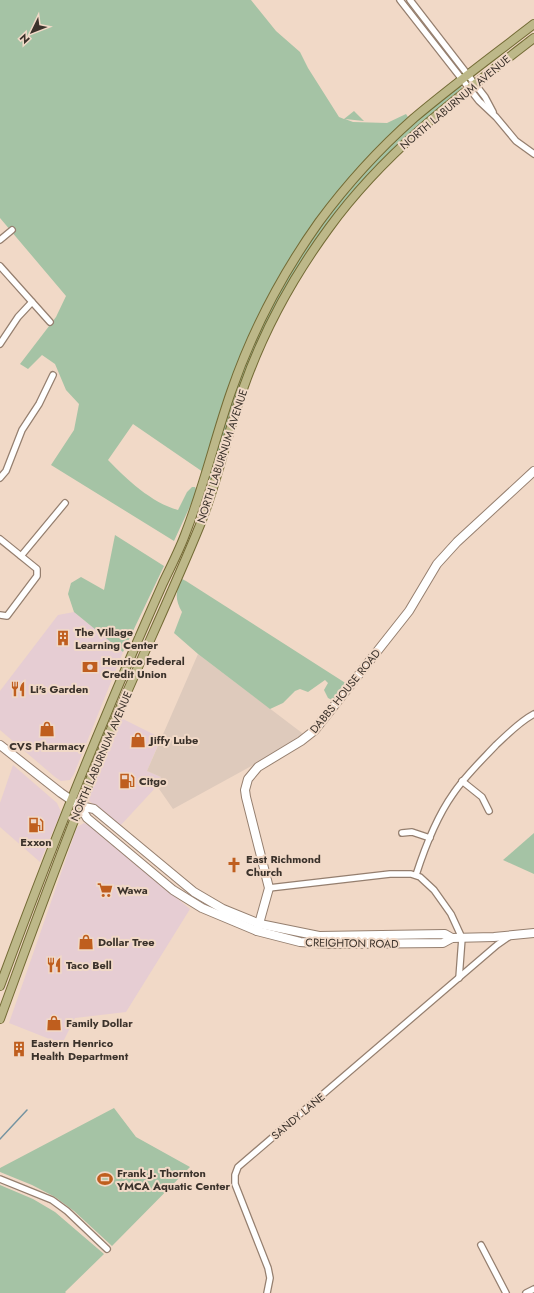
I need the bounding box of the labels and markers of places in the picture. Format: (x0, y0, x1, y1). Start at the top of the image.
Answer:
place label: The Village Learning Center (75, 624, 158, 653)
building icon: The Village Learning Center (54, 629, 72, 647)
place label: Henrico Federal Credit Union (102, 653, 185, 682)
bank icon: Henrico Federal Credit Union (81, 658, 99, 676)
restaurant icon: Li's Garden (9, 680, 27, 698)
place label: Li's Garden (30, 681, 88, 697)
shop icon: CVS Pharmacy (38, 720, 56, 738)
shop icon: Jiffy Lube (129, 731, 147, 749)
place label: Jiffy Lube (148, 732, 198, 748)
place label: CVS Pharmacy (9, 738, 85, 754)
fuel station icon: Citgo (118, 772, 136, 790)
place label: Citgo (139, 773, 167, 789)
fuel station icon: Exxon (27, 816, 45, 834)
place label: Exxon (20, 834, 52, 850)
place label: East Richmond Church (246, 851, 321, 880)
church icon: East Richmond Church (225, 856, 243, 874)
supermarket icon: Wawa (96, 881, 114, 899)
place label: Wawa (117, 882, 148, 898)
shop icon: Dollar Tree (77, 933, 95, 951)
place label: Dollar Tree (98, 934, 155, 950)
restaurant icon: Taco Bell (45, 956, 63, 974)
place label: Taco Bell (66, 957, 112, 973)
shop icon: Family Dollar (45, 1014, 63, 1032)
place label: Family Dollar (66, 1015, 133, 1031)
place label: Eastern Henrico Health Department (31, 1035, 129, 1064)
building icon: Eastern Henrico Health Department (10, 1040, 28, 1058)
place label: Frank J. Thornton YMCA Aquatic Center (116, 1165, 231, 1194)
sports icon: Frank J. Thornton YMCA Aquatic Center (96, 1170, 114, 1188)

